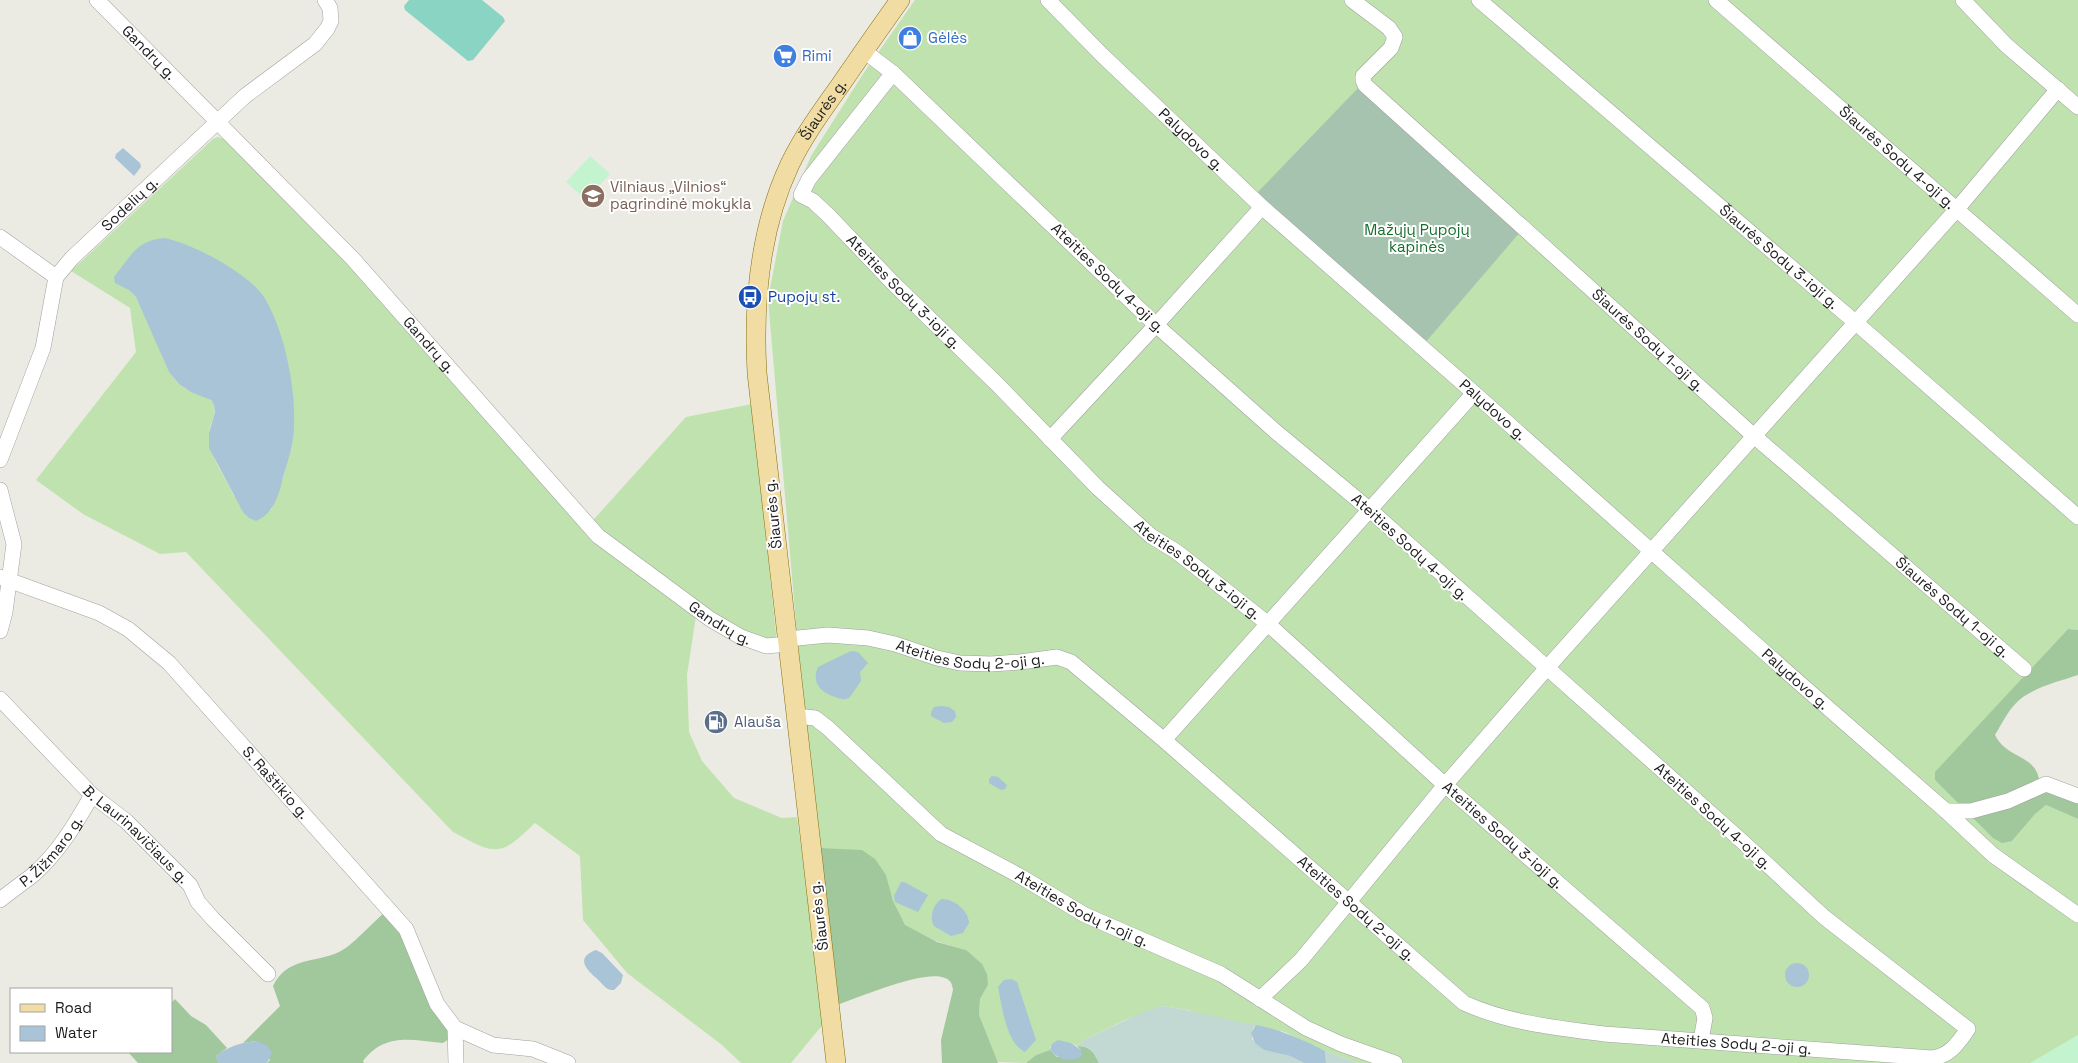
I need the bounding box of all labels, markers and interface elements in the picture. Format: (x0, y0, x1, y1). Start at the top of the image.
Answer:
street label: Gandrų g. (118, 21, 181, 84)
shop icon: Gėlės (897, 25, 923, 51)
place label: Gėlės (928, 28, 967, 47)
supermarket icon: Rimi (772, 43, 798, 69)
place label: Rimi (802, 46, 832, 65)
street label: Šiaurės g. (795, 75, 851, 144)
street label: Šiaurės Sodų 4-oji g. (1835, 101, 1959, 213)
street label: Palydovo g. (1155, 104, 1228, 175)
street label: Sodelių g. (97, 172, 162, 235)
place label: Vilniaus „Vilnios“ pagrindinė mokykla (610, 177, 752, 213)
school or university icon: Vilniaus „Vilnios“ pagrindinė mokykla (580, 183, 606, 209)
street label: Šiaurės Sodų 3-ioji g. (1716, 200, 1843, 313)
street label: Ateities Sodų 4-oji g. (1047, 218, 1169, 337)
park label: Mažųjų Pupojų kapinės (1364, 220, 1470, 256)
street label: Ateities Sodų 3-ioji g. (843, 230, 965, 353)
bus stop icon: Pupojų st. (737, 284, 763, 310)
street label: Šiaurės Sodų 1-oji g. (1588, 284, 1708, 396)
place label: Pupojų st. (768, 287, 840, 306)
street label: Gandrų g. (399, 312, 460, 377)
street label: Palydovo g. (1456, 375, 1531, 444)
street label: Šiaurės g. (759, 478, 786, 550)
street label: Ateities Sodų 4-oji g. (1348, 489, 1473, 604)
street label: Ateities Sodų 3-ioji g. (1130, 515, 1265, 624)
street label: Šiaurės Sodų 1-oji g. (1892, 552, 2014, 661)
street label: Gandrų g. (685, 597, 753, 649)
street label: Ateities Sodų 2-oji g. (894, 635, 1045, 673)
street label: Palydovo g. (1758, 644, 1833, 713)
fuel station icon: Alauša (703, 709, 729, 735)
place label: Alauša (734, 712, 782, 731)
street label: S. Raštikio g. (239, 742, 313, 823)
street label: Ateities Sodų 4-oji g. (1651, 758, 1776, 873)
street label: Ateities Sodų 3-ioji g. (1439, 777, 1568, 893)
street label: B. Laurinavičiaus g. (79, 781, 193, 887)
street label: P. Žižmaro g. (15, 812, 86, 891)
street label: Ateities Sodų 2-oji g. (1294, 851, 1419, 965)
street label: Ateities Sodų 1-oji g. (1012, 866, 1152, 950)
street label: Šiaurės g. (805, 880, 832, 952)
legend (10, 988, 172, 1053)
text: Road (55, 998, 92, 1017)
text: Water (55, 1023, 98, 1042)
street label: Ateities Sodų 2-oji g. (1661, 1028, 1812, 1058)

